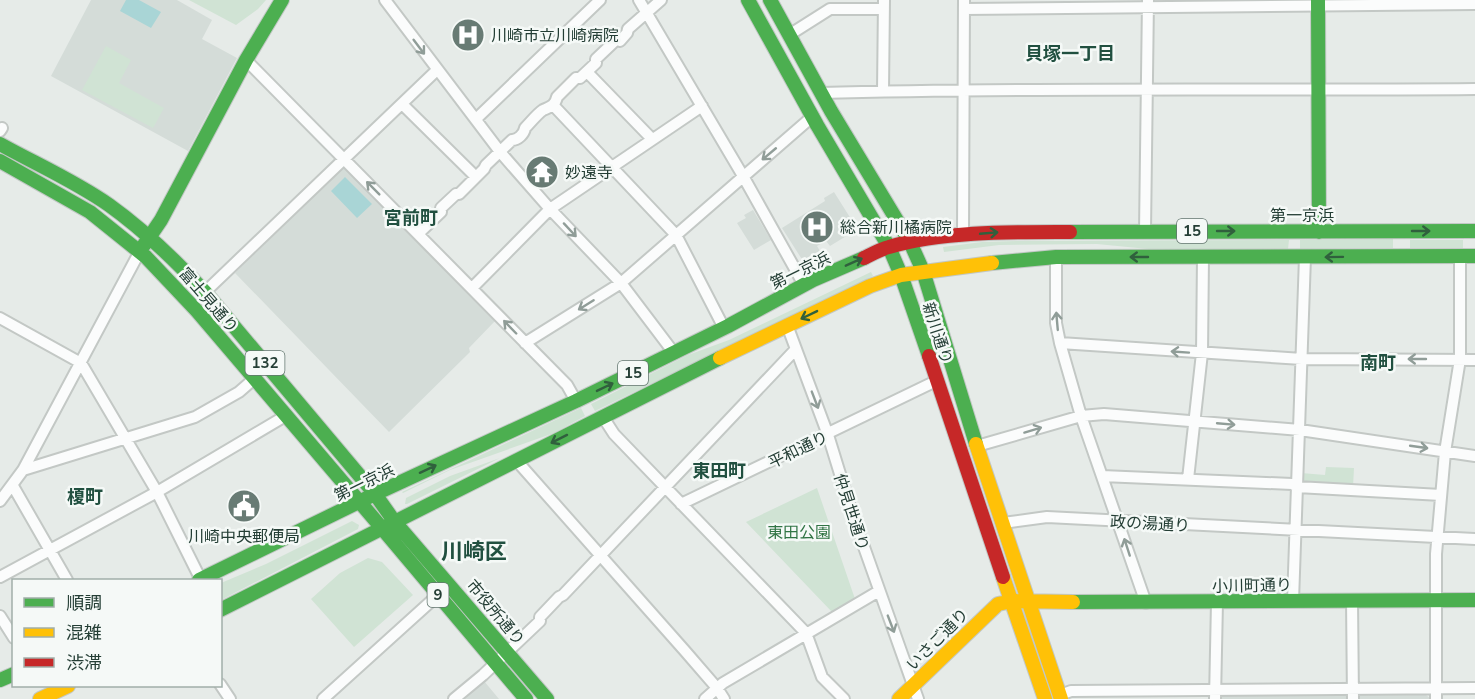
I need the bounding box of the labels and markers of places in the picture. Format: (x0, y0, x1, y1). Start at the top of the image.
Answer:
hospital icon: 川崎市立川崎病院 (450, 17, 486, 53)
place label: 川崎市立川崎病院 (491, 25, 619, 47)
temple icon: 妙遠寺 (524, 154, 560, 190)
place label: 妙遠寺 (565, 162, 613, 184)
hospital icon: 総合新川橘病院 (799, 209, 835, 245)
place label: 総合新川橘病院 (840, 217, 952, 239)
public building icon: 川崎中央郵便局 (226, 488, 262, 524)
place label: 川崎中央郵便局 (188, 526, 300, 548)

